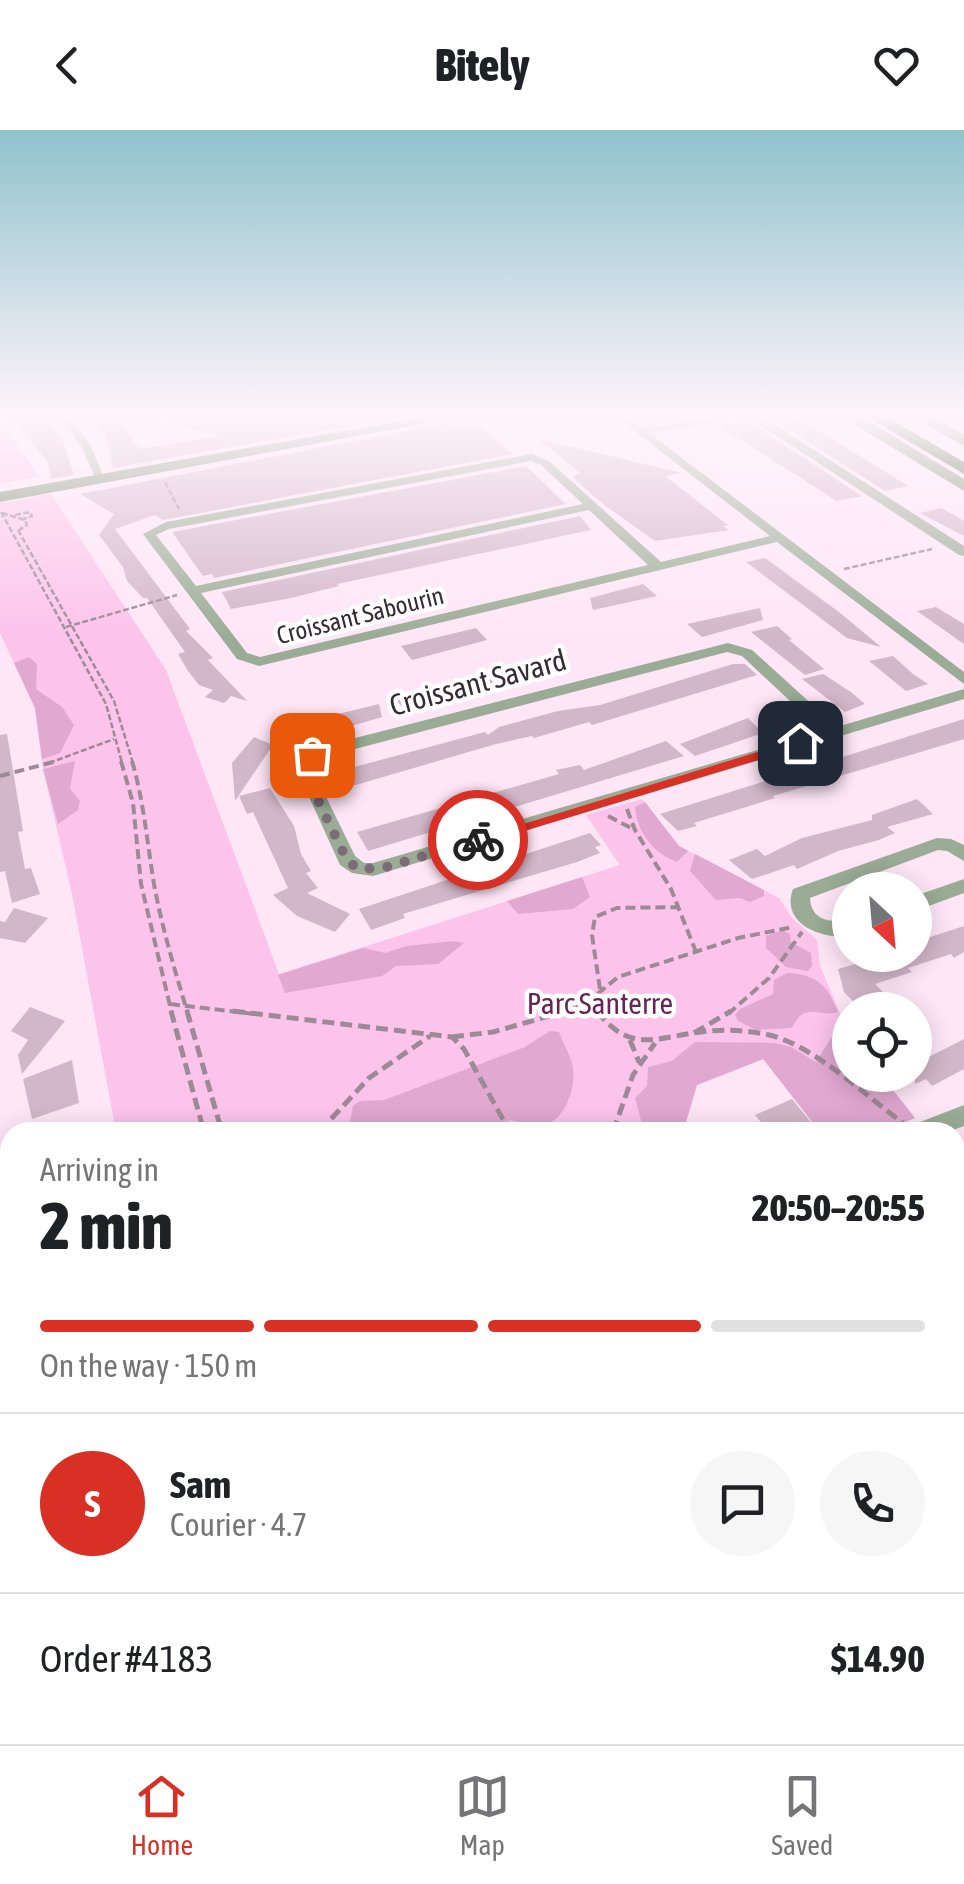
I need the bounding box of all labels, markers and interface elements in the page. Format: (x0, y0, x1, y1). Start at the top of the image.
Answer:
icon: back (40, 38, 95, 93)
icon: heart (869, 38, 924, 93)
text: Bitely (435, 39, 529, 91)
street label: Croissant Sabourin (274, 581, 446, 649)
street label: Croissant Savard (386, 642, 570, 722)
pin (758, 701, 843, 786)
pin (270, 713, 355, 798)
icon: home (773, 716, 828, 771)
icon: bag (285, 728, 340, 783)
courier (428, 790, 528, 890)
icon: bike (451, 813, 506, 868)
north arrow (832, 872, 932, 972)
map controls (832, 872, 932, 1092)
park label: Parc Santerre (527, 986, 673, 1020)
button: locate (832, 992, 932, 1092)
text: Arriving in (40, 1151, 159, 1188)
text: 20:50–20:55 (752, 1186, 925, 1229)
text: 2 min (40, 1188, 173, 1263)
text: On the way · 150 m (40, 1347, 257, 1384)
button: chat (690, 1451, 795, 1556)
button: phone (820, 1451, 925, 1556)
text: Sam (170, 1463, 231, 1506)
text: S (85, 1482, 100, 1525)
text: Courier · 4.7 (170, 1506, 307, 1543)
text: Order #4183 (40, 1637, 213, 1680)
text: $14.90 (831, 1637, 925, 1680)
tab: Home (131, 1769, 193, 1861)
tab: Map (455, 1769, 510, 1861)
tab: Saved (771, 1769, 833, 1861)

